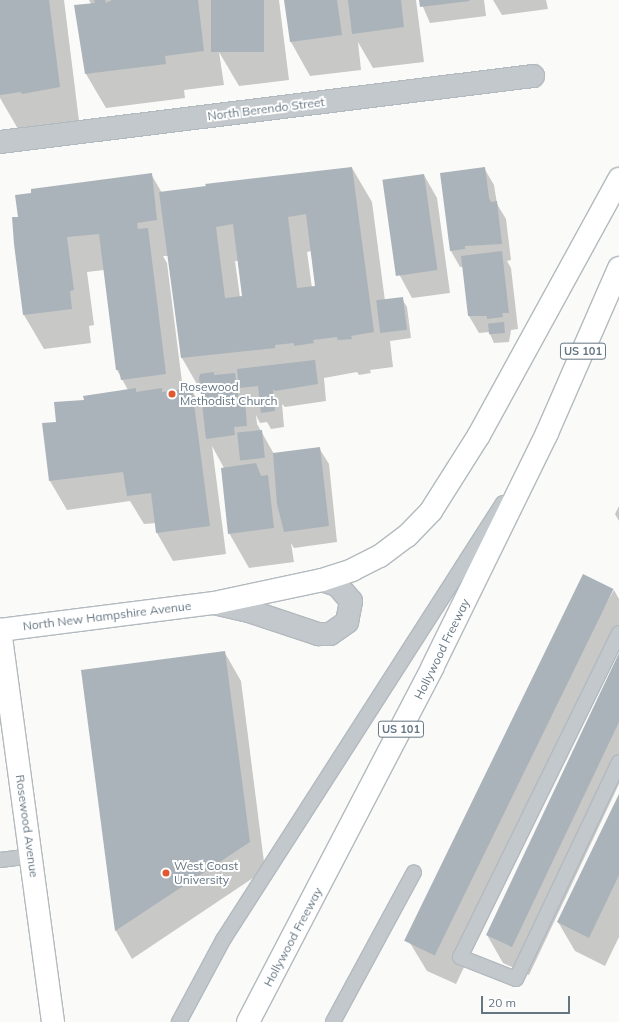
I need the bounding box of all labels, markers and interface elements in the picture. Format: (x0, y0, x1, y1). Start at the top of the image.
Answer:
street label: North Berendo Street (207, 95, 325, 123)
road number: US 101 (559, 342, 607, 360)
place label: Rosewood Methodist Church (180, 380, 278, 408)
marker: Rosewood Methodist Church (167, 389, 177, 399)
street label: Hollywood Freeway (411, 596, 473, 702)
street label: North New Hampshire Avenue (22, 599, 192, 633)
road number: US 101 (377, 720, 425, 738)
street label: Rosewood Avenue (13, 774, 41, 878)
place label: West Coast University (174, 859, 238, 887)
marker: West Coast University (161, 868, 171, 878)
street label: Hollywood Freeway (261, 885, 325, 989)
scale bar (483, 988, 572, 1014)
text: 20 m (488, 995, 516, 1010)

